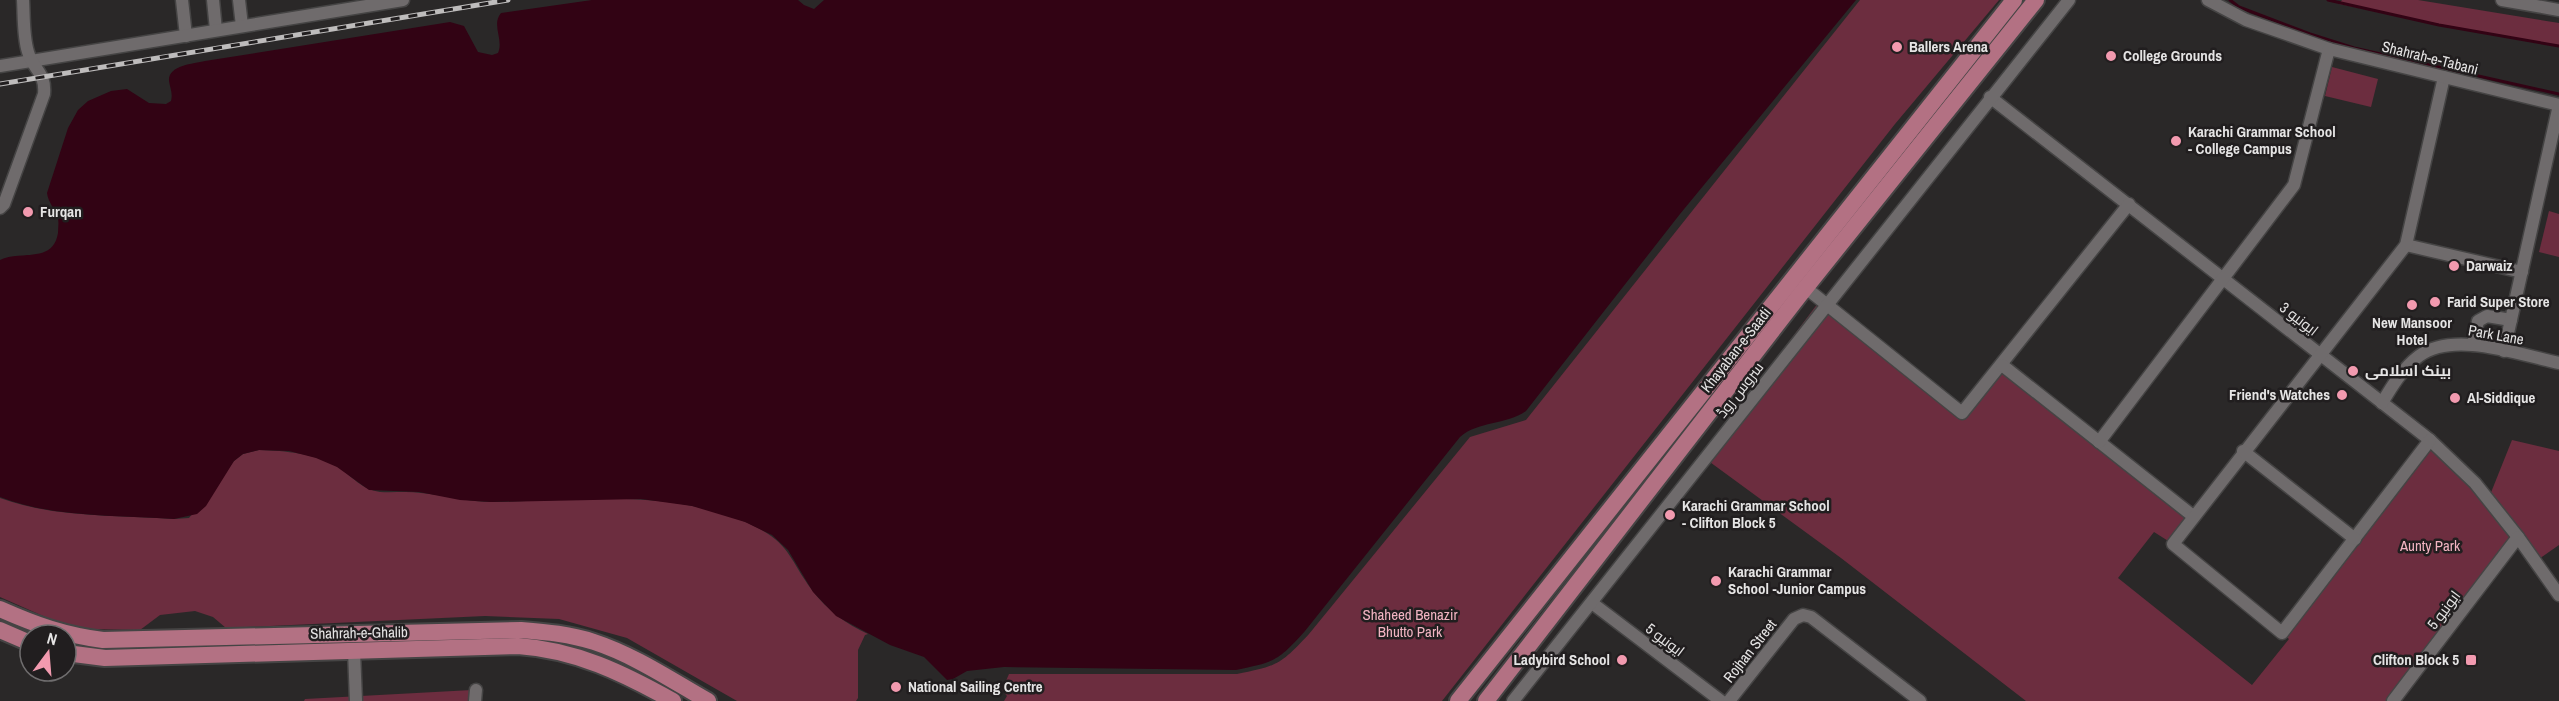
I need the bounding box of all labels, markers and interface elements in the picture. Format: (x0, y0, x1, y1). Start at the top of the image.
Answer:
street label: Shahrah-e-Tabani (2380, 35, 2481, 80)
place label: Ballers Arena (1909, 36, 1988, 57)
marker: Ballers Arena (1890, 40, 1904, 54)
place label: College Grounds (2123, 45, 2222, 66)
marker: College Grounds (2104, 49, 2118, 63)
place label: Karachi Grammar School - College Campus (2188, 121, 2336, 159)
marker: Karachi Grammar School - College Campus (2169, 134, 2183, 148)
place label: Furqan (40, 201, 82, 222)
marker: Furqan (21, 205, 35, 219)
place label: Darwaiz (2466, 255, 2513, 276)
marker: Darwaiz (2447, 259, 2461, 273)
place label: Farid Super Store (2447, 291, 2550, 312)
marker: Farid Super Store (2428, 295, 2442, 309)
street label: ایونیو 3 (2275, 297, 2323, 340)
marker: New Mansoor Hotel (2405, 298, 2419, 312)
street label: Khayaban-e-Saadi (1696, 303, 1775, 397)
place label: New Mansoor Hotel (2372, 312, 2452, 350)
street label: Park Lane (2467, 319, 2526, 350)
street label: سروس روڈ (1711, 357, 1768, 422)
place label: بینک اسلامی (2365, 360, 2451, 381)
marker: بینک اسلامی (2346, 364, 2360, 378)
place label: Friend's Watches (2229, 384, 2330, 405)
place label: Al-Siddique (2467, 387, 2536, 408)
marker: Friend's Watches (2335, 388, 2349, 402)
marker: Al-Siddique (2448, 391, 2462, 405)
place label: Karachi Grammar School - Clifton Block 5 (1682, 495, 1830, 533)
marker: Karachi Grammar School - Clifton Block 5 (1663, 508, 1677, 522)
park label: Aunty Park (2399, 535, 2461, 556)
place label: Karachi Grammar School -Junior Campus (1728, 561, 1866, 599)
marker: Karachi Grammar School -Junior Campus (1709, 574, 1723, 588)
street label: ایونیو 5 (2422, 586, 2465, 634)
park label: Shaheed Benazir Bhutto Park (1362, 604, 1458, 642)
street label: Rojhan Street (1718, 614, 1781, 687)
street label: ایونیو 5 (1641, 618, 1689, 661)
street label: Shahrah-e-Ghalib (310, 621, 408, 644)
north arrow (18, 623, 78, 683)
text: N (45, 627, 60, 650)
place label: Ladybird School (1514, 649, 1610, 670)
place label: Clifton Block 5 (2373, 649, 2459, 670)
marker: Ladybird School (1615, 653, 1629, 667)
marker: Clifton Block 5 (2464, 653, 2478, 667)
place label: National Sailing Centre (908, 676, 1043, 697)
marker: National Sailing Centre (889, 680, 903, 694)

